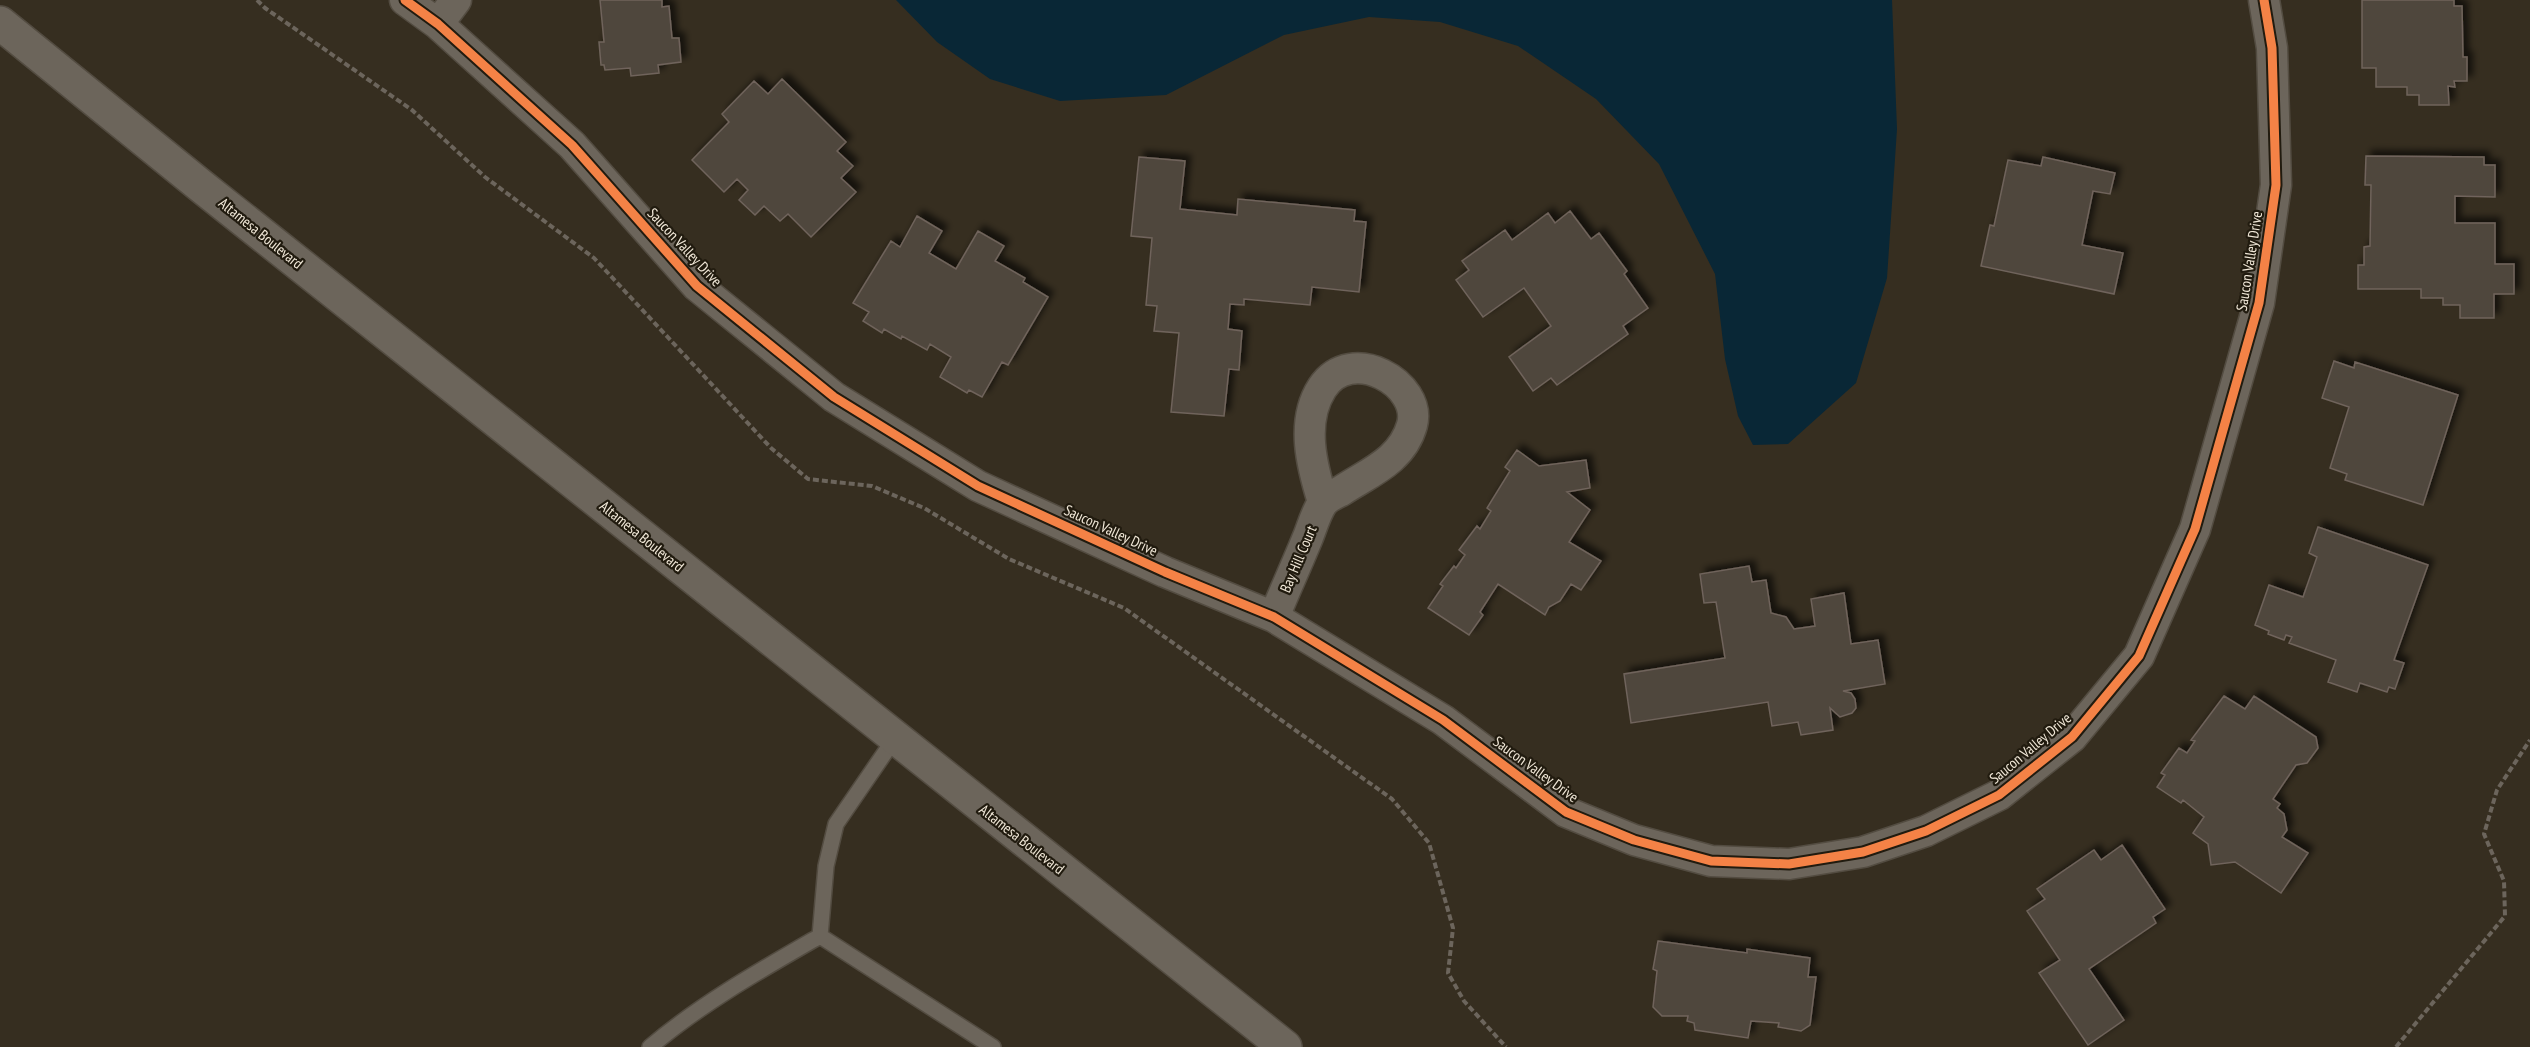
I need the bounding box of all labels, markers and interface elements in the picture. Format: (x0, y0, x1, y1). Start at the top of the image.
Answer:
street label: Altamesa Boulevard (215, 193, 307, 273)
street label: Saucon Valley Drive (644, 204, 726, 290)
street label: Saucon Valley Drive (2232, 210, 2266, 312)
street label: Altamesa Boulevard (596, 496, 688, 576)
street label: Saucon Valley Drive (1061, 500, 1161, 560)
street label: Bay Hill Court (1275, 523, 1321, 595)
street label: Saucon Valley Drive (1985, 708, 2075, 788)
street label: Saucon Valley Drive (1490, 732, 1582, 806)
street label: Altamesa Boulevard (976, 800, 1068, 878)

